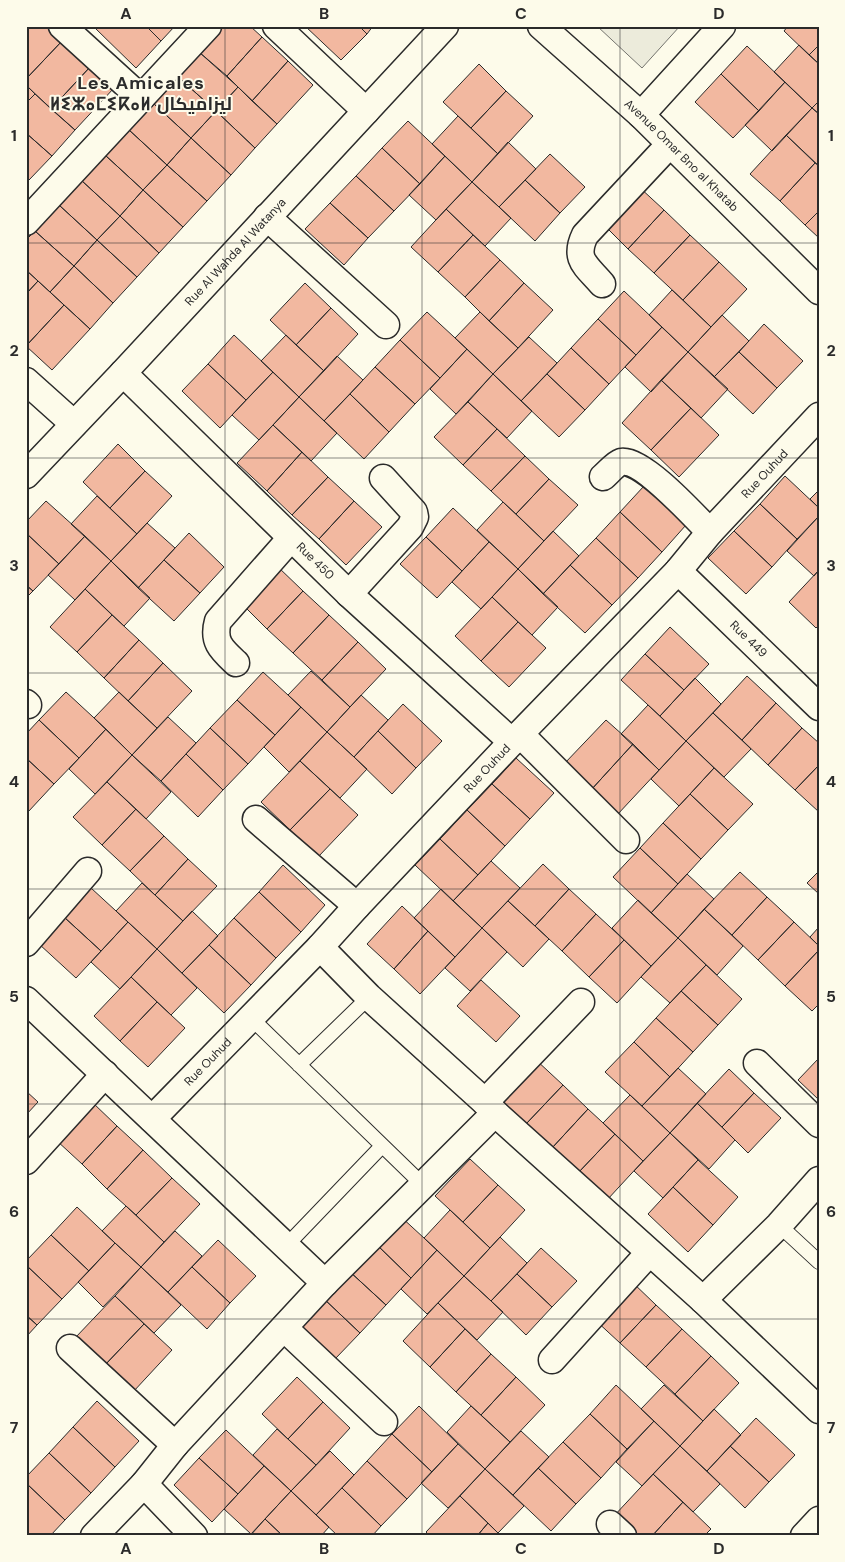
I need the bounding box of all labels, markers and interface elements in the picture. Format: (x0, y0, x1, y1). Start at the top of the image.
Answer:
text: A (120, 3, 132, 24)
text: B (319, 3, 329, 24)
text: C (515, 3, 527, 24)
text: D (713, 3, 725, 24)
district label: Les Amicales ⵍⵉⵣⴰⵎⵉⴽⴰⵍ ليزاميكال (50, 71, 232, 116)
street label: Avenue Omar Bno al Khatab (621, 96, 742, 215)
text: 1 (11, 125, 17, 146)
text: 1 (828, 125, 834, 146)
street label: Rue Al Wahda Al Watanya (181, 194, 289, 309)
text: 2 (9, 340, 19, 361)
text: 2 (826, 340, 836, 361)
street label: Rue Ouhud (738, 446, 792, 502)
street label: Rue 450 (293, 539, 338, 583)
text: 3 (9, 555, 19, 576)
text: 3 (826, 555, 836, 576)
street label: Rue 449 (726, 617, 771, 661)
street label: Rue Ouhud (460, 741, 514, 796)
text: 4 (9, 771, 19, 792)
text: 4 (826, 771, 836, 792)
text: 5 (9, 986, 19, 1007)
text: 5 (826, 986, 836, 1007)
street label: Rue Ouhud (181, 1034, 235, 1089)
text: 6 (9, 1201, 19, 1222)
text: 6 (826, 1201, 836, 1222)
text: 7 (10, 1417, 19, 1438)
text: 7 (827, 1417, 836, 1438)
text: A (120, 1538, 132, 1559)
text: B (319, 1538, 329, 1559)
text: C (515, 1538, 527, 1559)
text: D (713, 1538, 725, 1559)

